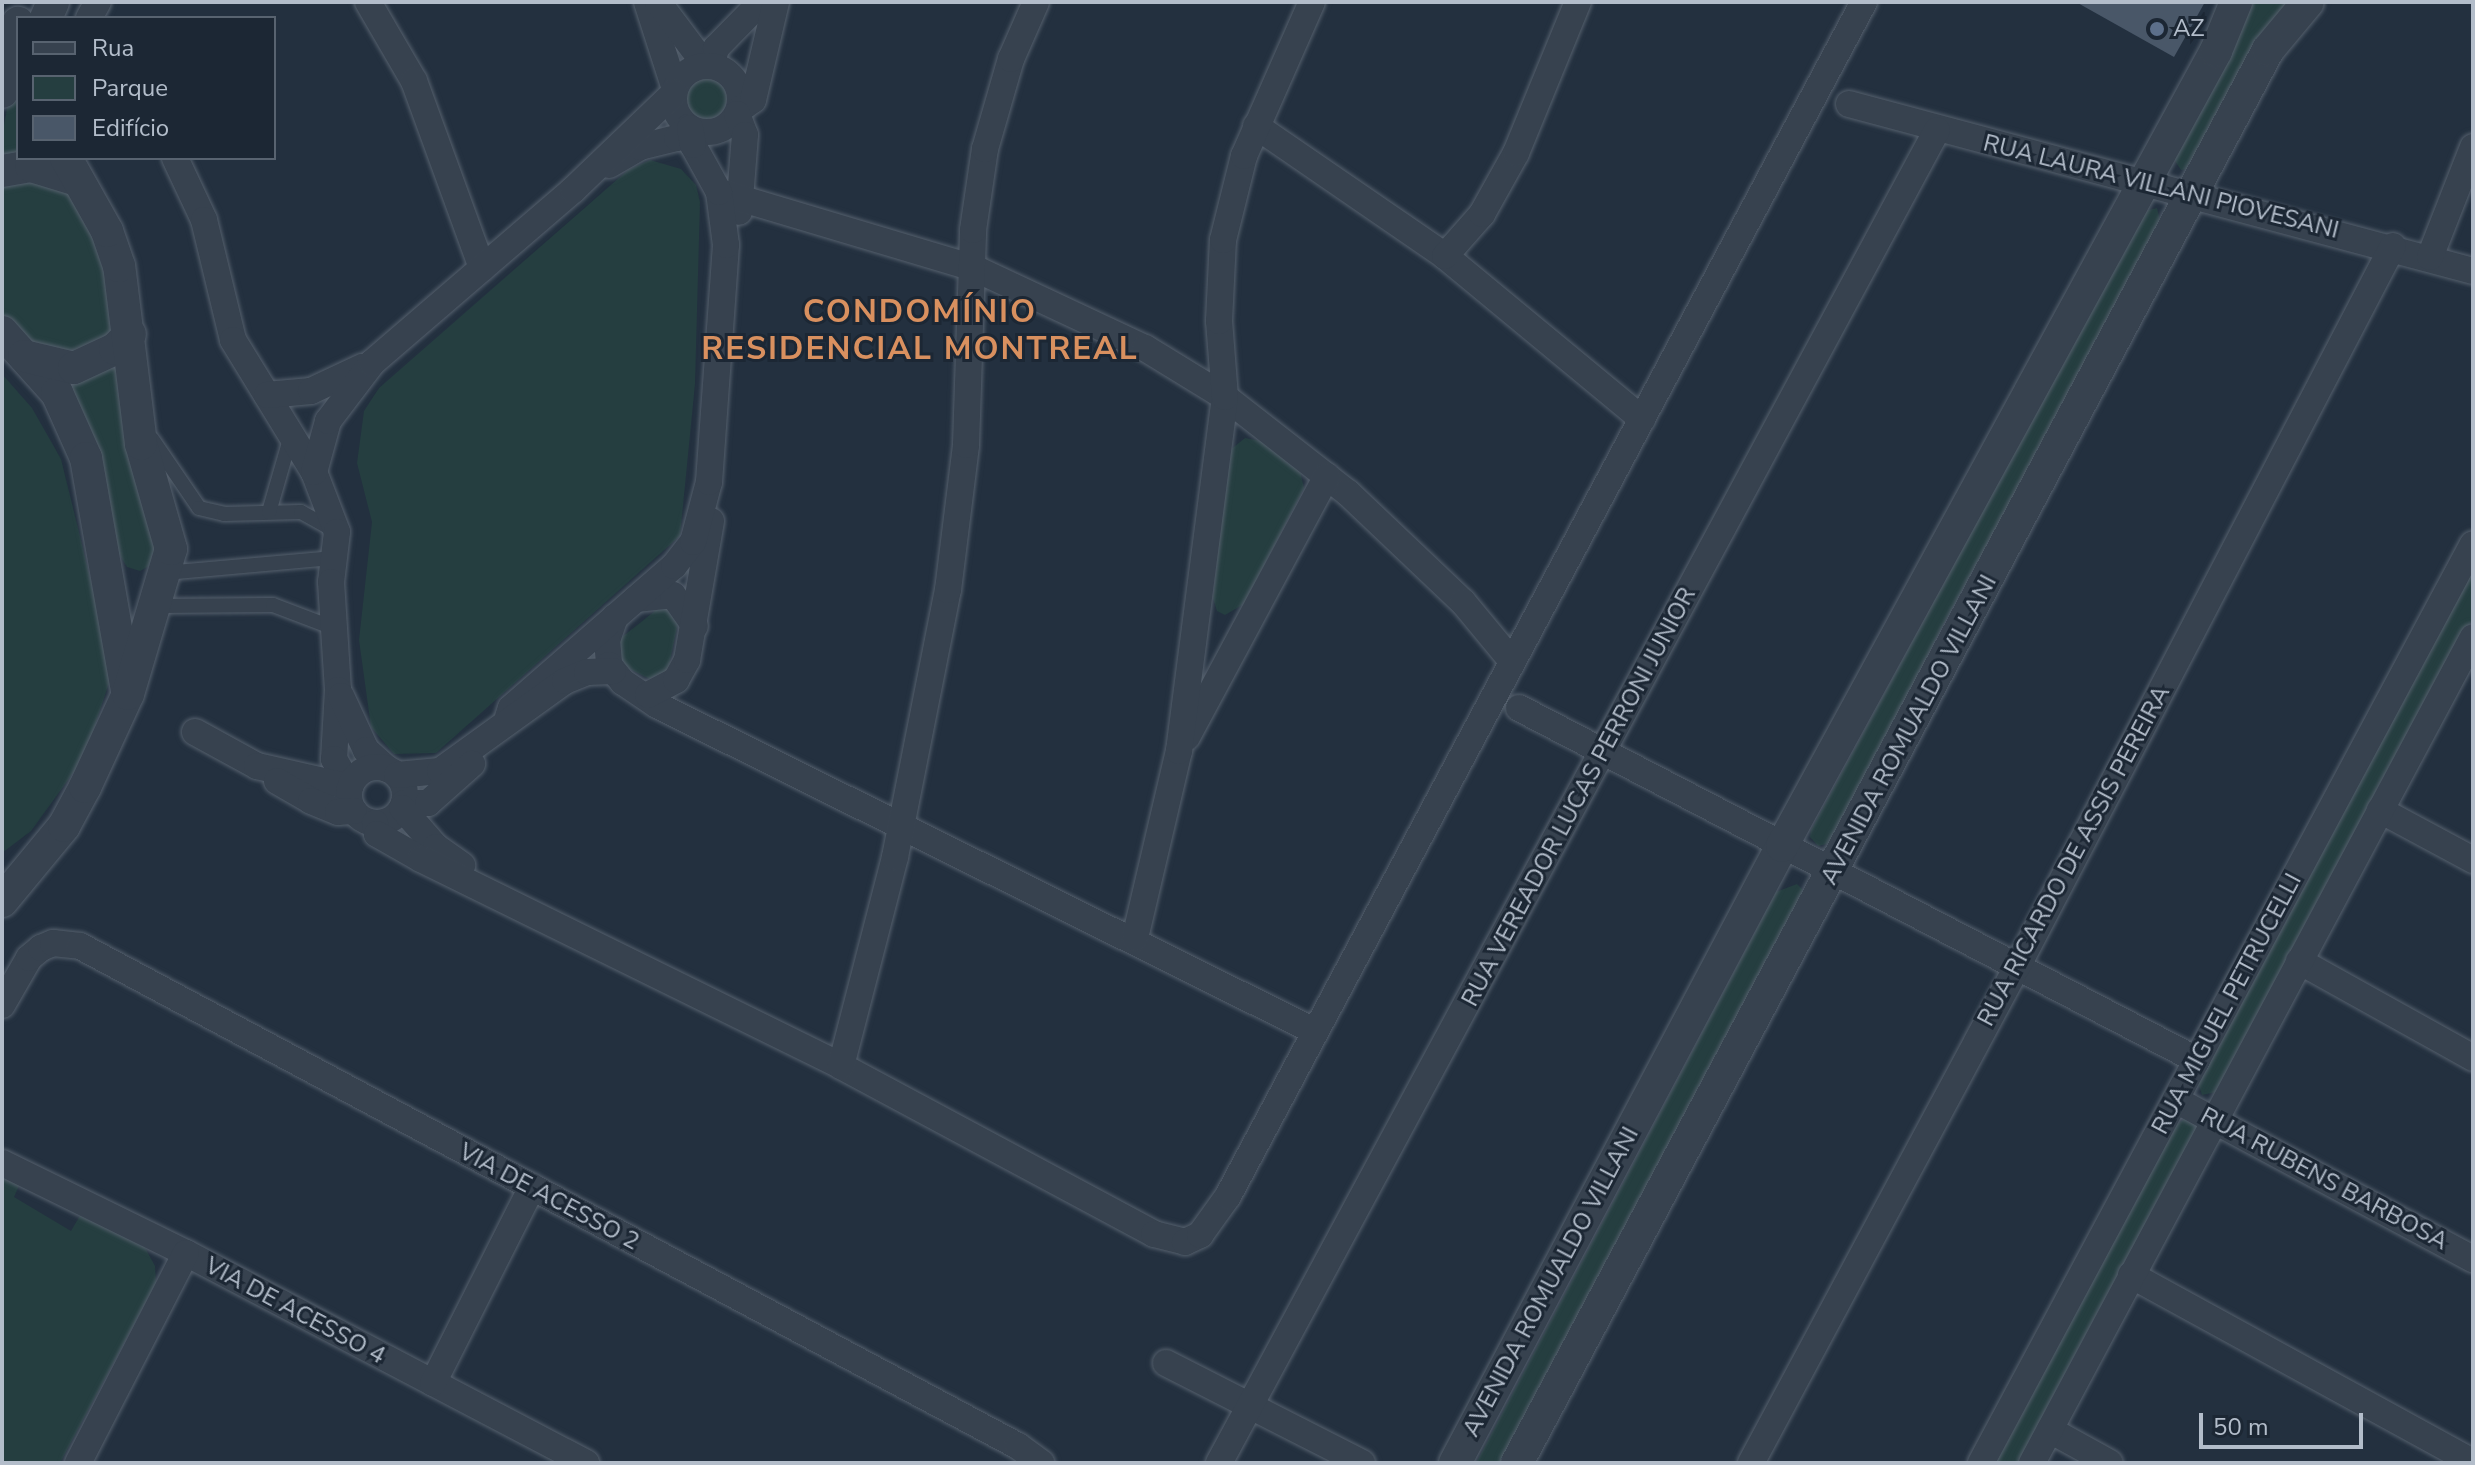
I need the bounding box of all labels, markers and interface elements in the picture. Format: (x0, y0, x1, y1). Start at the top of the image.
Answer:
place label: AZ (2173, 15, 2204, 43)
legend (16, 16, 276, 160)
marker: AZ (2148, 20, 2166, 38)
text: Rua (92, 32, 134, 64)
text: Parque (92, 72, 168, 104)
text: Edifício (92, 112, 169, 144)
street label: RUA LAURA VILLANI PIOVESANI (1980, 129, 2342, 245)
district label: CONDOMÍNIO RESIDENCIAL MONTREAL (701, 294, 1139, 369)
street label: AVENIDA ROMUALDO VILLANI (1815, 570, 2003, 890)
street label: RUA VEREADOR LUCAS PERRONI JUNIOR (1456, 583, 1702, 1011)
street label: RUA RICARDO DE ASSIS PEREIRA (1972, 681, 2176, 1031)
street label: RUA MIGUEL PETRUCELLI (2146, 869, 2308, 1139)
street label: RUA RUBENS BARBOSA (2195, 1102, 2453, 1256)
street label: AVENIDA ROMUALDO VILLANI (1457, 1122, 1645, 1442)
street label: VIA DE ACESSO 2 (454, 1137, 644, 1257)
street label: VIA DE ACESSO 4 (200, 1251, 390, 1371)
scale bar (2203, 1397, 2367, 1447)
text: 50 m (2213, 1411, 2269, 1443)

